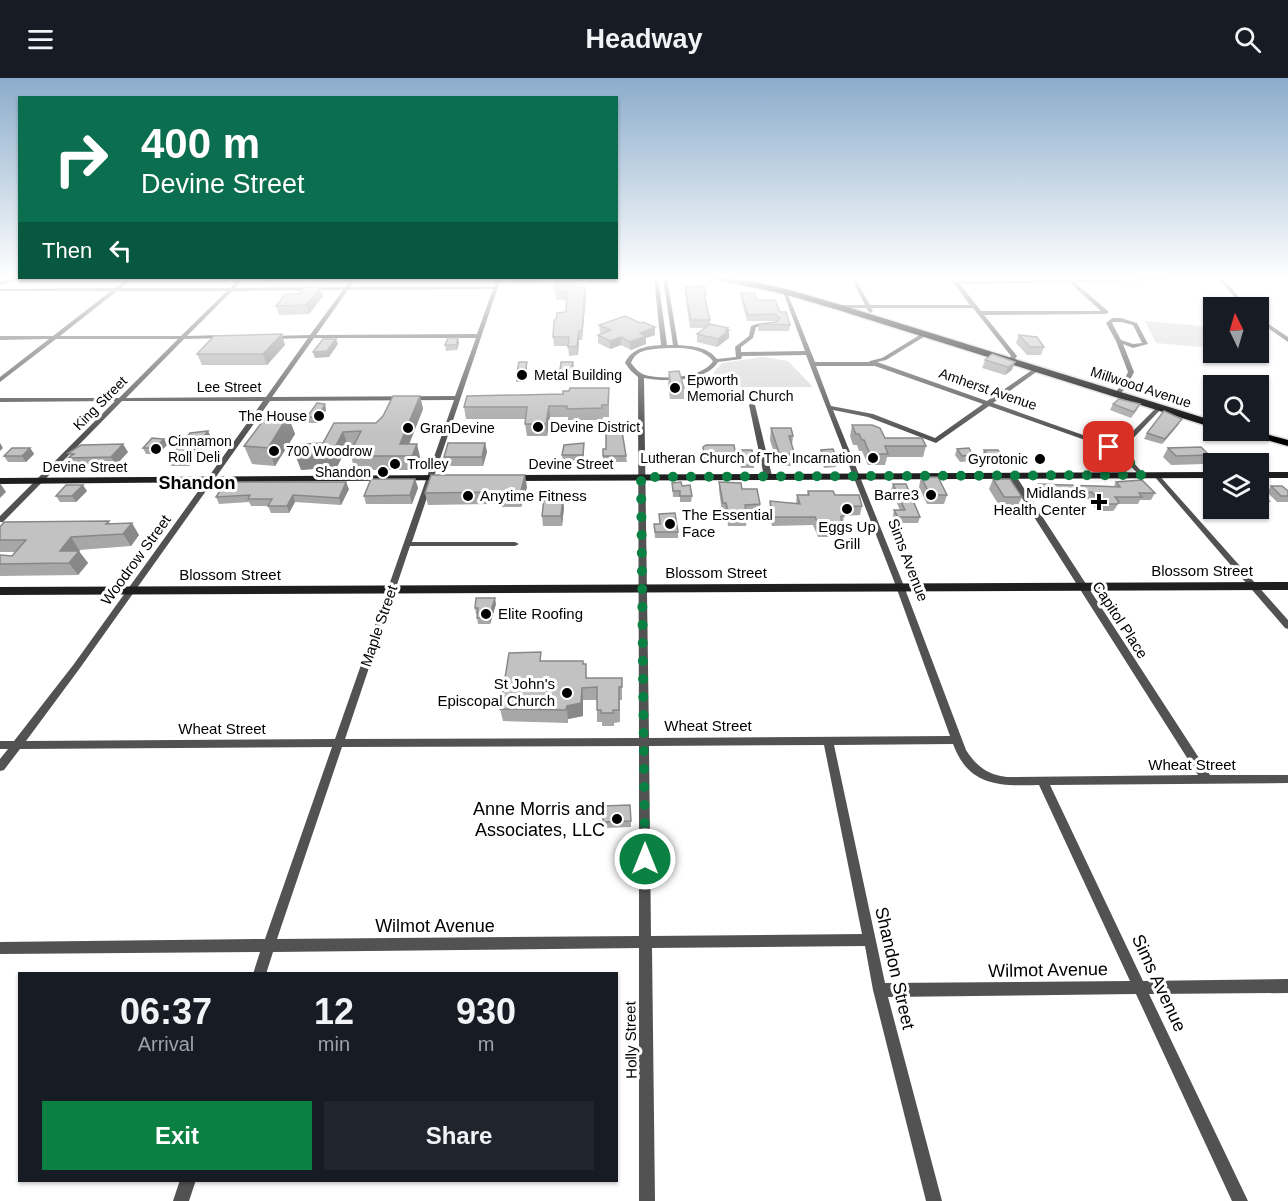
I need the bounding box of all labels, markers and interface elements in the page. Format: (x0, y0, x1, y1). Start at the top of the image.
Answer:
icon: menu (24, 23, 57, 56)
icon: search (1231, 23, 1264, 56)
text: Headway (585, 24, 703, 54)
icon: right (42, 120, 120, 198)
text: 400 m (141, 120, 260, 167)
text: Devine Street (141, 169, 305, 199)
icon: left (104, 234, 137, 267)
text: Then (42, 238, 92, 263)
north arrow (1203, 297, 1269, 363)
map controls (1203, 297, 1269, 519)
street label: Millwood Avenue (1089, 363, 1194, 411)
street label: Amherst Avenue (937, 365, 1039, 413)
place label: Metal Building (534, 367, 622, 383)
marker: Metal Building (515, 368, 529, 382)
place label: Epworth Memorial Church (687, 372, 794, 404)
street label: King Street (70, 373, 130, 433)
button: search (1203, 375, 1269, 441)
street label: Lee Street (197, 379, 261, 395)
marker: Epworth Memorial Church (668, 381, 682, 395)
place label: The House (239, 408, 307, 424)
marker: The House (312, 409, 326, 423)
place label: Devine District (550, 419, 640, 435)
place label: GranDevine (420, 420, 495, 436)
marker: Devine District (531, 420, 545, 434)
marker: GranDevine (401, 421, 415, 435)
pin (1083, 421, 1134, 472)
icon: arrive (1092, 430, 1125, 463)
place label: Cinnamon Roll Deli (168, 433, 232, 465)
marker: Cinnamon Roll Deli (149, 442, 163, 456)
place label: 700 Woodrow (286, 443, 373, 459)
marker: 700 Woodrow (267, 444, 281, 458)
place label: Lutheran Church of The Incarnation (640, 450, 861, 466)
marker: Lutheran Church of The Incarnation (866, 451, 880, 465)
place label: Gyrotonic (968, 451, 1028, 467)
marker: Gyrotonic (1033, 452, 1047, 466)
button: layers (1203, 453, 1269, 519)
place label: Trolley (407, 456, 449, 472)
street label: Devine Street (529, 456, 614, 472)
marker: Trolley (388, 457, 402, 471)
street label: Devine Street (43, 459, 128, 475)
place label: Shandon (315, 464, 371, 480)
marker: Shandon (376, 465, 390, 479)
district label: Shandon (159, 473, 236, 493)
place label: Midlands Health Center (993, 484, 1086, 518)
place label: Barre3 (874, 486, 919, 503)
place label: Anytime Fitness (480, 487, 587, 504)
marker: Barre3 (924, 488, 938, 502)
marker: Anytime Fitness (461, 489, 475, 503)
marker: Midlands Health Center (1090, 493, 1108, 511)
marker: Eggs Up Grill (840, 502, 854, 516)
place label: The Essential Face (682, 506, 773, 540)
street label: Woodrow Street (97, 511, 174, 608)
street label: Sims Avenue (885, 516, 932, 604)
marker: The Essential Face (663, 517, 677, 531)
place label: Eggs Up Grill (818, 518, 876, 552)
street label: Blossom Street (1151, 562, 1254, 579)
street label: Blossom Street (665, 564, 768, 581)
street label: Blossom Street (179, 566, 282, 583)
street label: Capitol Place (1089, 578, 1152, 661)
street label: Maple Street (357, 582, 401, 669)
place label: Elite Roofing (498, 605, 583, 622)
marker: Elite Roofing (479, 607, 493, 621)
place label: St John's Episcopal Church (437, 675, 555, 709)
marker: St John's Episcopal Church (560, 686, 574, 700)
street label: Wheat Street (664, 717, 753, 734)
street label: Wheat Street (178, 720, 267, 737)
street label: Wheat Street (1148, 756, 1237, 773)
place label: Anne Morris and Associates, LLC (473, 799, 605, 840)
marker: Anne Morris and Associates, LLC (610, 812, 624, 826)
position arrow (613, 827, 677, 891)
street label: Shandon Street (871, 905, 919, 1031)
street label: Wilmot Avenue (375, 916, 495, 936)
street label: Sims Avenue (1128, 931, 1190, 1035)
street label: Wilmot Avenue (988, 959, 1108, 981)
text: 06:37 (120, 991, 212, 1032)
text: 12 (314, 991, 354, 1032)
text: 930 (456, 991, 516, 1032)
street label: Holly Street (621, 1000, 640, 1079)
text: Arrival (138, 1033, 194, 1055)
text: min (318, 1033, 350, 1055)
text: m (478, 1033, 494, 1055)
button: Exit (42, 1101, 312, 1170)
button: Share (324, 1101, 594, 1170)

